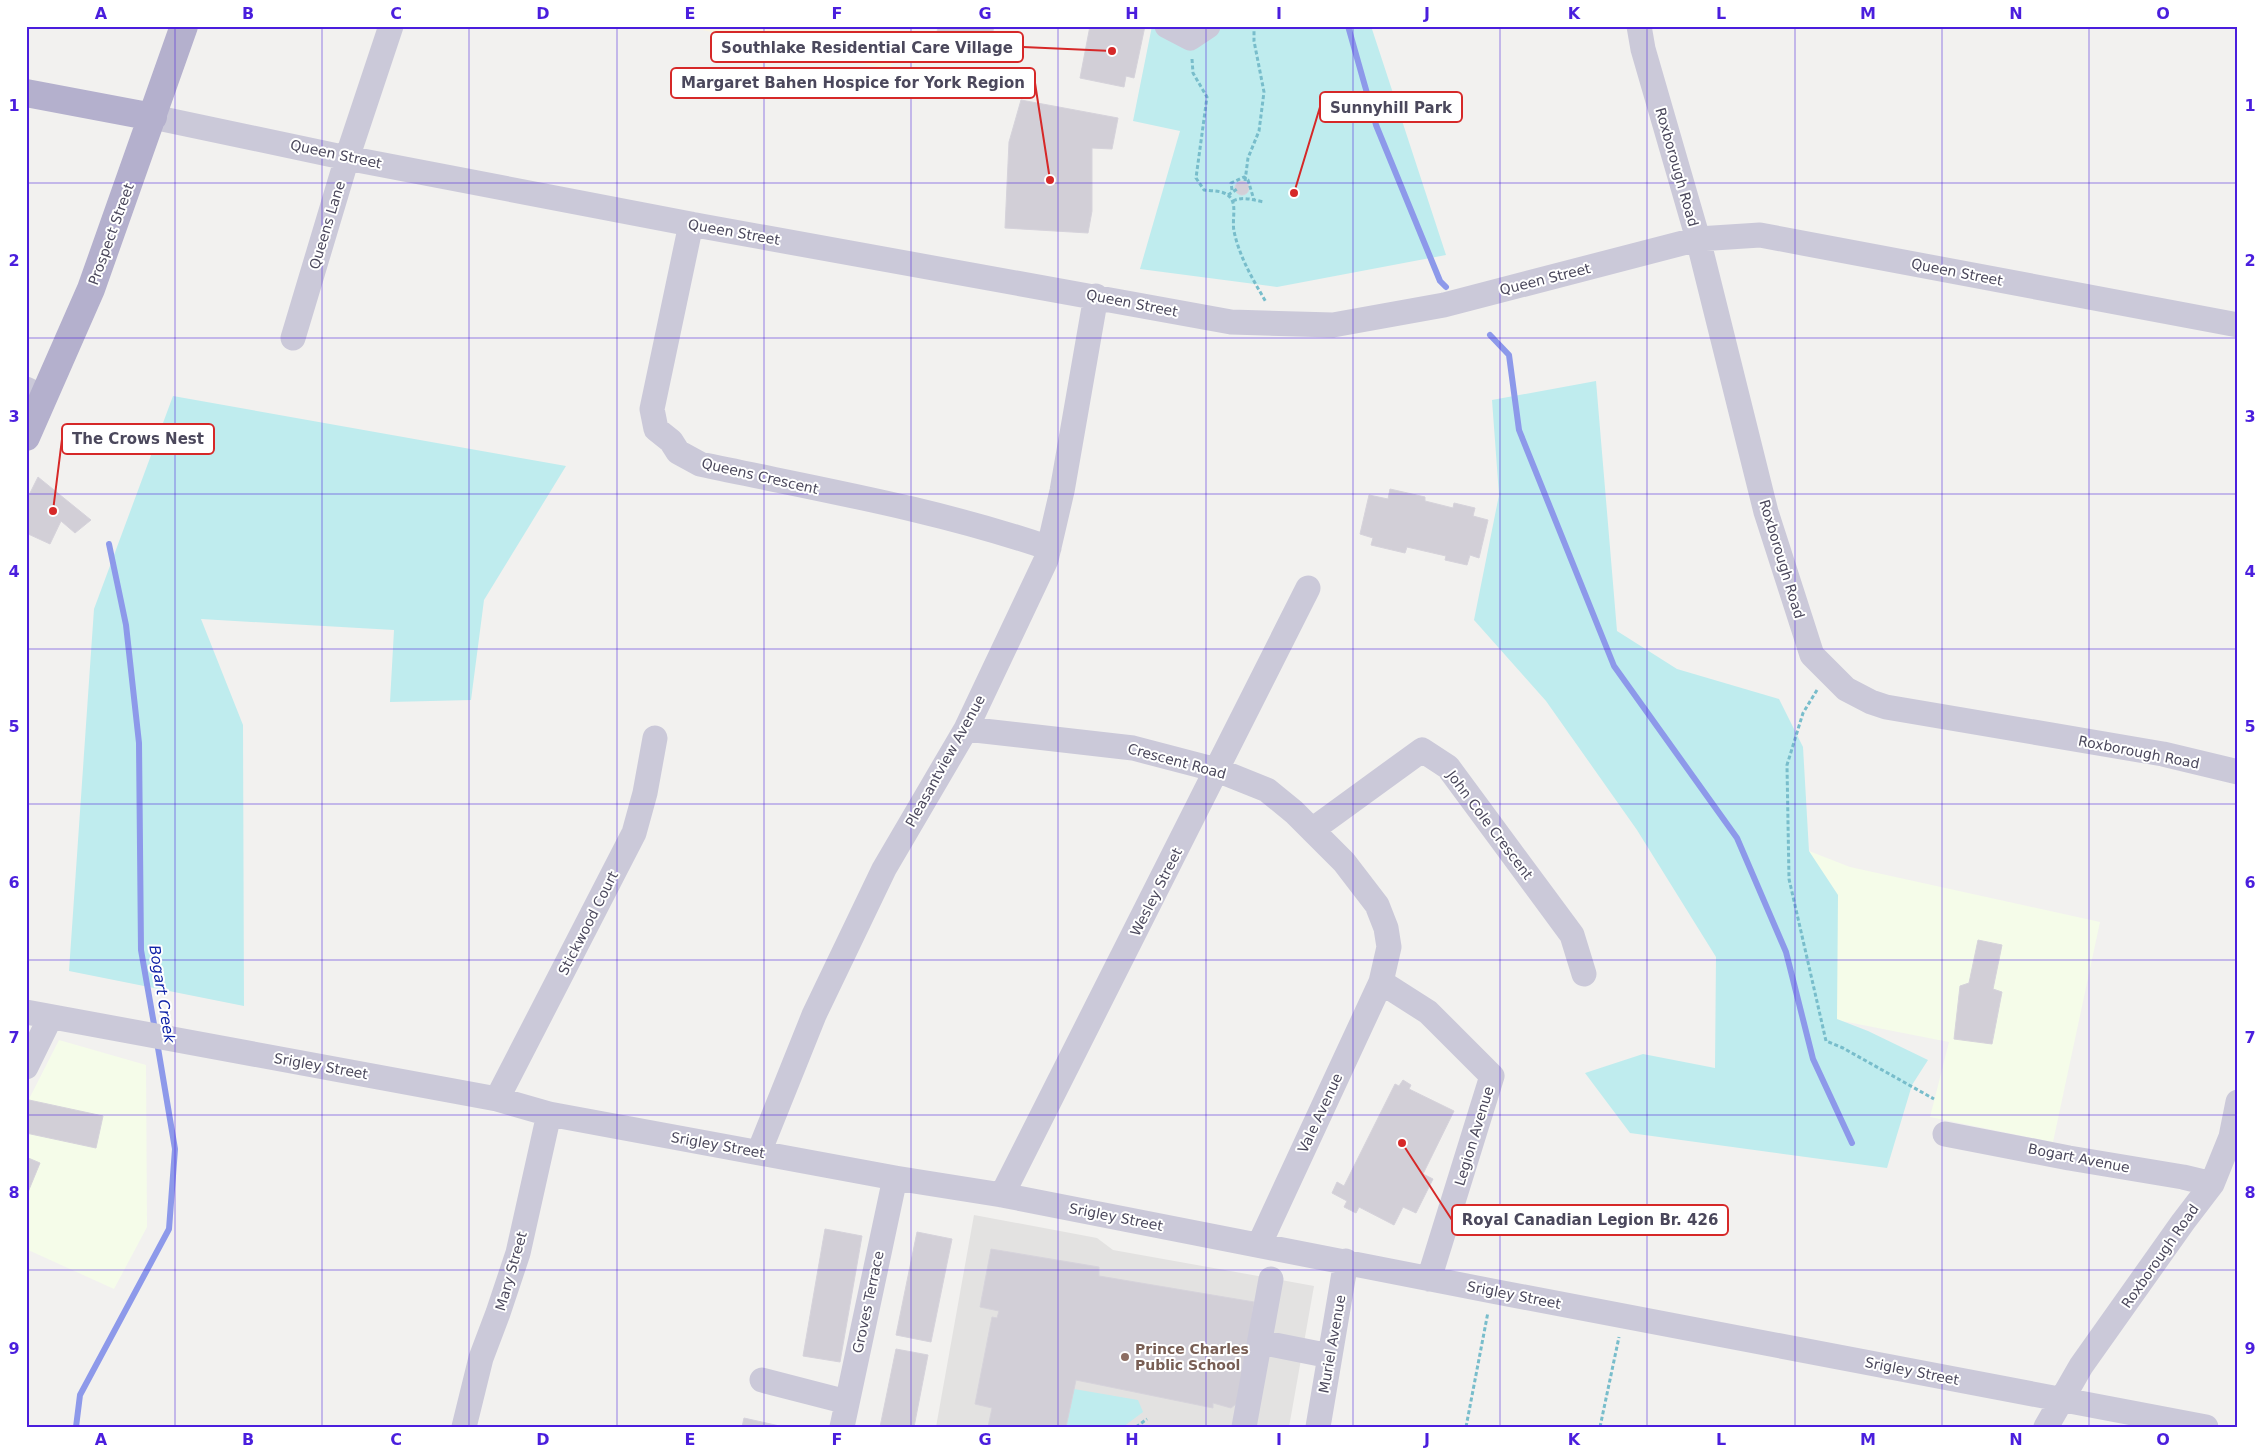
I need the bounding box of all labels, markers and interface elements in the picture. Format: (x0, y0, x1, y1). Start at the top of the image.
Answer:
text: A (95, 4, 108, 23)
text: B (242, 4, 254, 23)
text: C (390, 4, 402, 23)
text: D (536, 4, 550, 23)
text: E (685, 4, 695, 23)
text: F (832, 4, 842, 23)
text: G (978, 4, 992, 23)
text: H (1125, 4, 1139, 23)
text: I (1276, 4, 1282, 23)
text: J (1423, 4, 1430, 23)
text: K (1568, 4, 1581, 23)
text: L (1716, 4, 1726, 23)
text: M (1860, 4, 1876, 23)
text: N (2009, 4, 2023, 23)
text: O (2156, 4, 2170, 23)
callout: Southlake Residential Care Village (711, 32, 1023, 62)
text: Southlake Residential Care Village (721, 39, 1013, 57)
callout: Margaret Bahen Hospice for York Region (671, 68, 1035, 98)
text: Margaret Bahen Hospice for York Region (681, 74, 1025, 92)
callout: Sunnyhill Park (1320, 92, 1462, 122)
text: 1 (8, 96, 20, 115)
text: 1 (2244, 96, 2256, 115)
text: Sunnyhill Park (1330, 99, 1453, 117)
street label: Roxborough Road (1652, 106, 1702, 228)
street label: Queen Street (289, 137, 384, 172)
street label: Queens Lane (306, 179, 348, 271)
street label: Prospect Street (85, 180, 137, 287)
street label: Queen Street (687, 216, 782, 248)
text: 2 (8, 251, 20, 270)
text: 2 (2244, 251, 2256, 270)
street label: Queen Street (1910, 255, 2005, 289)
street label: Queen Street (1498, 260, 1593, 298)
street label: Queen Street (1085, 286, 1180, 320)
text: 3 (8, 407, 20, 426)
text: 3 (2244, 407, 2256, 426)
callout: The Crows Nest (62, 424, 214, 454)
text: The Crows Nest (72, 430, 204, 448)
street label: Queens Crescent (700, 455, 821, 497)
street label: Roxborough Road (1756, 498, 1808, 620)
text: 4 (8, 562, 20, 581)
text: 4 (2244, 562, 2256, 581)
street label: Pleasantview Avenue (902, 692, 988, 830)
text: 5 (8, 717, 20, 736)
text: 5 (2244, 717, 2256, 736)
street label: Roxborough Road (2077, 732, 2201, 772)
street label: Crescent Road (1126, 740, 1228, 782)
street label: John Cole Crescent (1443, 767, 1536, 883)
street label: Wesley Street (1127, 845, 1185, 939)
street label: Stickwood Court (555, 868, 621, 978)
text: 6 (8, 873, 20, 892)
text: 6 (2244, 873, 2256, 892)
water label: Bogart Creek (145, 944, 179, 1045)
text: 7 (8, 1028, 20, 1047)
text: 7 (2244, 1028, 2256, 1047)
street label: Srigley Street (273, 1050, 370, 1082)
street label: Vale Avenue (1295, 1071, 1345, 1155)
street label: Legion Avenue (1451, 1084, 1497, 1188)
street label: Srigley Street (670, 1129, 767, 1161)
street label: Bogart Avenue (2027, 1140, 2131, 1176)
text: 8 (8, 1183, 20, 1202)
text: 8 (2244, 1183, 2256, 1202)
street label: Srigley Street (1068, 1200, 1165, 1234)
street label: Roxborough Road (2118, 1201, 2202, 1311)
callout: Royal Canadian Legion Br. 426 (1452, 1205, 1728, 1235)
text: Royal Canadian Legion Br. 426 (1462, 1211, 1718, 1229)
street label: Mary Street (492, 1229, 530, 1312)
street label: Groves Terrace (849, 1249, 887, 1355)
street label: Srigley Street (1466, 1278, 1563, 1312)
street label: Muriel Avenue (1315, 1294, 1349, 1394)
text: 9 (8, 1339, 20, 1358)
text: 9 (2244, 1339, 2256, 1358)
place label: Prince Charles Public School (1135, 1341, 1249, 1373)
marker: Prince Charles Public School (1119, 1351, 1131, 1363)
street label: Srigley Street (1864, 1354, 1961, 1388)
text: A (95, 1430, 108, 1449)
text: B (242, 1430, 254, 1449)
text: C (390, 1430, 402, 1449)
text: D (536, 1430, 550, 1449)
text: E (685, 1430, 695, 1449)
text: F (832, 1430, 842, 1449)
text: G (978, 1430, 992, 1449)
text: H (1125, 1430, 1139, 1449)
text: I (1276, 1430, 1282, 1449)
text: J (1423, 1430, 1430, 1449)
text: K (1568, 1430, 1581, 1449)
text: L (1716, 1430, 1726, 1449)
text: M (1860, 1430, 1876, 1449)
text: N (2009, 1430, 2023, 1449)
text: O (2156, 1430, 2170, 1449)

